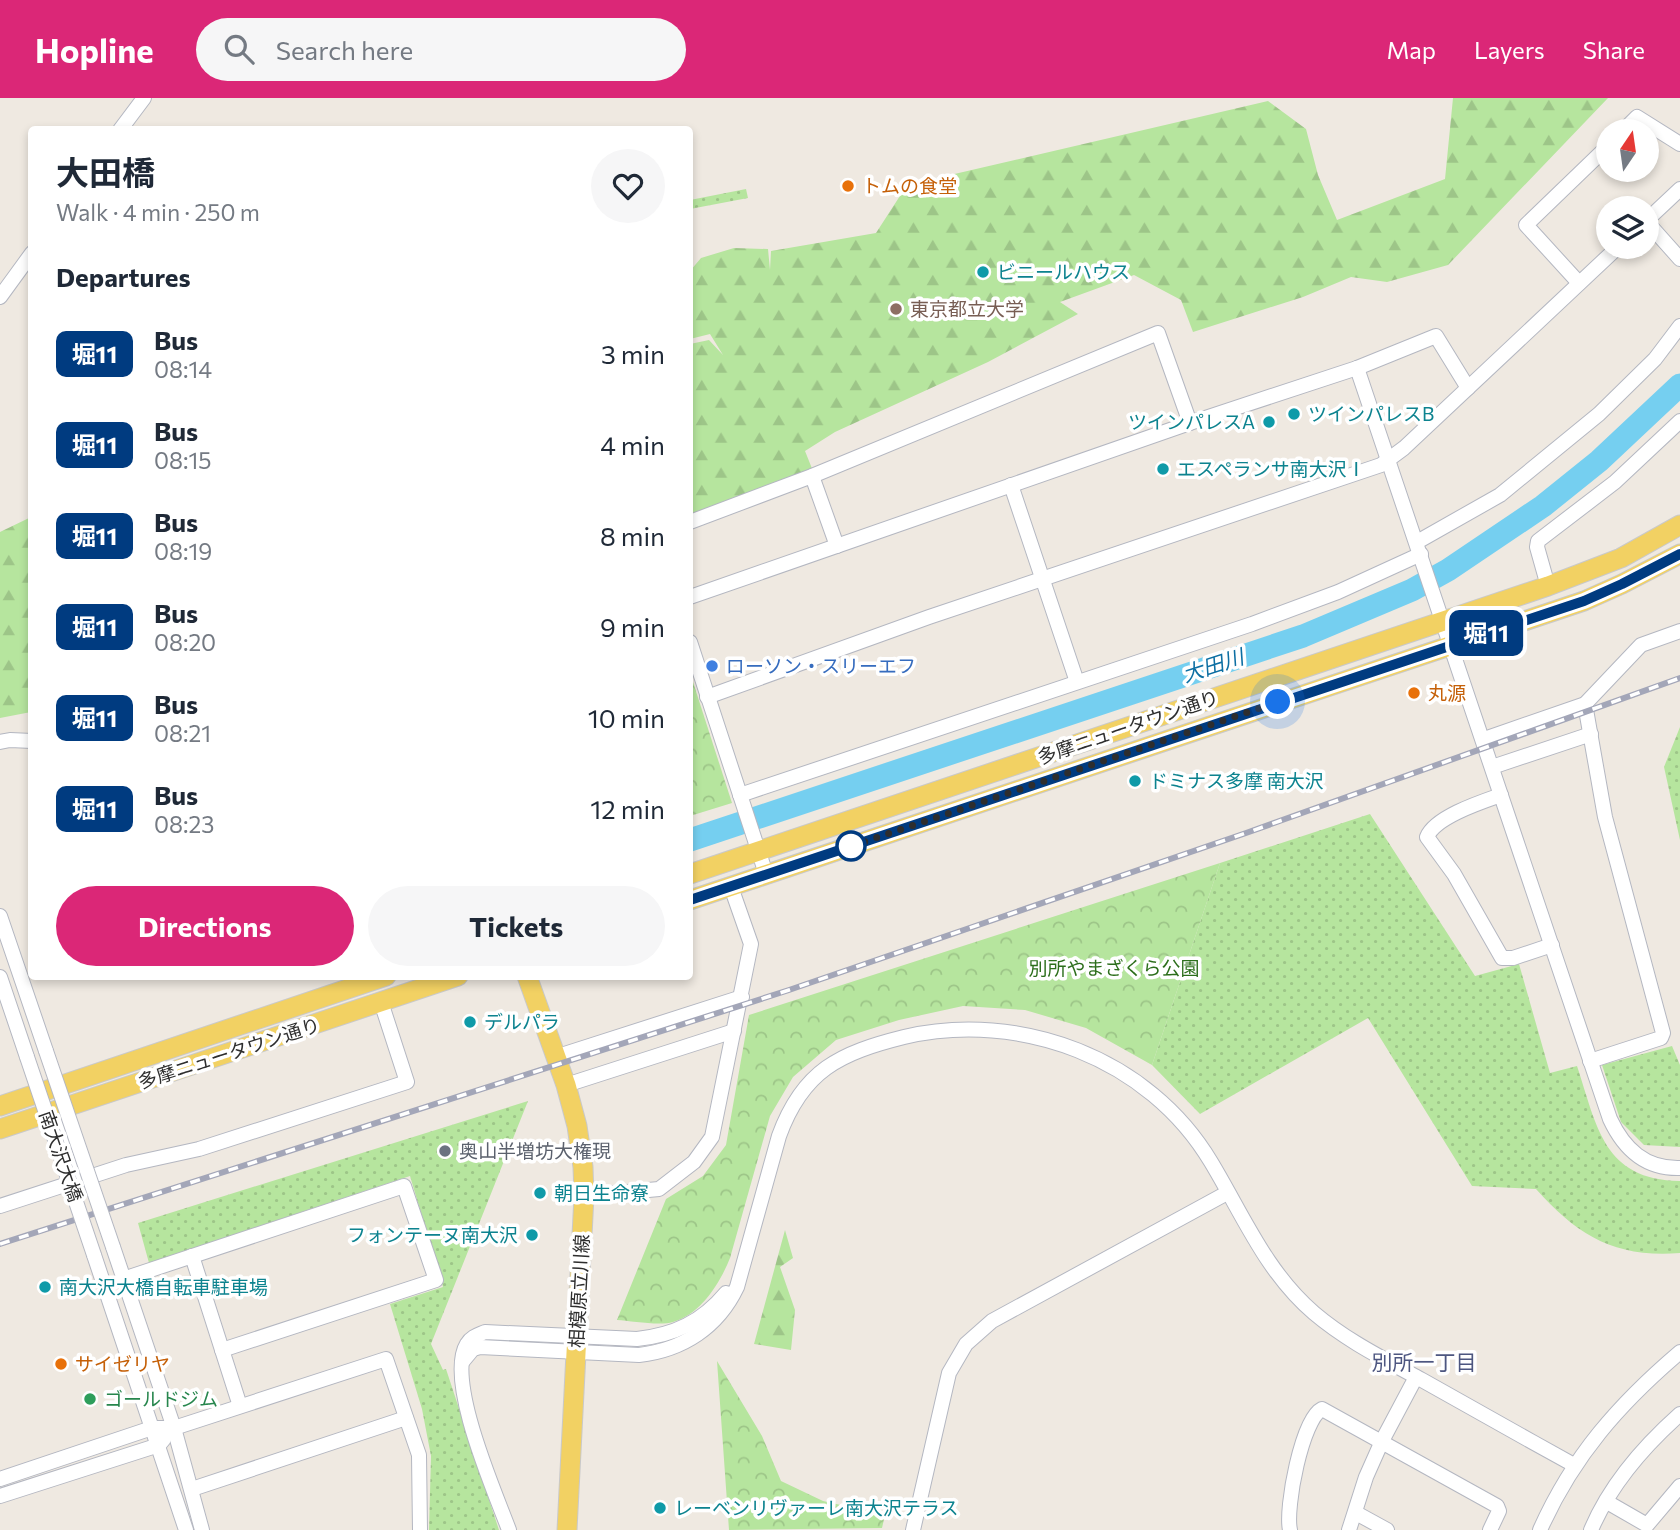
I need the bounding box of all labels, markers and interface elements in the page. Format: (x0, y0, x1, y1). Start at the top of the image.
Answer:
search box (196, 18, 686, 81)
text: Hopline (35, 29, 154, 70)
icon: search (220, 30, 258, 68)
text: Search here (276, 34, 413, 65)
text: Map (1387, 35, 1436, 64)
text: Layers (1474, 35, 1545, 64)
text: Share (1583, 35, 1645, 64)
north arrow (1596, 119, 1659, 182)
map controls (1596, 119, 1659, 259)
button: heart (591, 149, 665, 223)
text: 大田橋 (56, 151, 155, 192)
place label: トムの食堂 (862, 174, 957, 197)
marker: トムの食堂 (840, 178, 856, 194)
button: layers (1596, 196, 1659, 259)
text: Walk · 4 min · 250 m (56, 198, 260, 226)
place label: ビニールハウス (997, 260, 1130, 283)
text: Departures (56, 261, 191, 292)
marker: ビニールハウス (975, 264, 991, 280)
place label: 東京都立大学 (910, 297, 1024, 320)
marker: 東京都立大学 (888, 301, 904, 317)
text: Bus (154, 324, 198, 355)
text: 3 min (601, 338, 665, 369)
text: 堀11 (72, 339, 117, 368)
text: 08:14 (154, 355, 212, 383)
place label: ツインパレスB (1308, 402, 1434, 425)
marker: ツインパレスB (1286, 406, 1302, 422)
place label: ツインパレスA (1128, 410, 1255, 433)
marker: ツインパレスA (1261, 414, 1277, 430)
text: Bus (154, 415, 198, 446)
text: 4 min (600, 429, 665, 460)
text: 堀11 (72, 430, 117, 459)
text: 08:15 (154, 446, 211, 474)
place label: エスペランサ南大沢Ⅰ (1177, 457, 1366, 480)
marker: エスペランサ南大沢Ⅰ (1155, 461, 1171, 477)
text: Bus (154, 506, 198, 537)
text: 8 min (600, 520, 665, 551)
text: 堀11 (72, 521, 117, 550)
text: 08:19 (154, 537, 212, 565)
text: Bus (154, 597, 198, 628)
line badge: 堀11 (1446, 610, 1526, 656)
text: 9 min (600, 611, 665, 642)
text: 堀11 (72, 612, 117, 641)
text: 堀11 (1463, 618, 1509, 647)
text: 08:20 (154, 628, 216, 656)
water label: 大田川 (1179, 642, 1248, 686)
place label: ローソン・スリーエフ (726, 654, 916, 677)
marker: ローソン・スリーエフ (704, 658, 720, 674)
place label: 丸源 (1428, 681, 1466, 704)
your location (1260, 684, 1295, 719)
street label: 多摩ニュータウン通り (1034, 685, 1221, 768)
marker: 丸源 (1406, 685, 1422, 701)
text: Bus (154, 688, 198, 719)
text: 10 min (588, 702, 665, 733)
text: 堀11 (72, 703, 117, 732)
text: 08:21 (154, 719, 211, 747)
place label: ドミナス多摩 南大沢 (1149, 769, 1324, 792)
marker: ドミナス多摩 南大沢 (1127, 773, 1143, 789)
text: Bus (154, 779, 198, 810)
text: 12 min (590, 793, 665, 824)
text: 堀11 (72, 794, 117, 823)
text: 08:23 (154, 810, 214, 838)
unlabelled marker (836, 831, 866, 861)
button: Directions (56, 886, 354, 966)
button: Tickets (368, 886, 665, 966)
park label: 別所やまざくら公園 (1028, 956, 1200, 979)
place label: デルパラ (484, 1010, 560, 1033)
street label: 多摩ニュータウン通り (135, 1012, 323, 1093)
marker: デルパラ (462, 1014, 478, 1030)
street label: 南大沢大橋 (35, 1107, 88, 1205)
place label: 奥山半増坊大権現 (459, 1139, 611, 1162)
marker: 奥山半増坊大権現 (437, 1143, 453, 1159)
place label: 朝日生命寮 (554, 1181, 649, 1204)
marker: 朝日生命寮 (532, 1185, 548, 1201)
place label: フォンテーヌ南大沢 (347, 1223, 518, 1246)
marker: フォンテーヌ南大沢 (524, 1227, 540, 1243)
street label: 相模原立川線 (564, 1233, 593, 1349)
place label: 南大沢大橋自転車駐車場 (59, 1275, 268, 1298)
marker: 南大沢大橋自転車駐車場 (37, 1279, 53, 1295)
district label: 別所一丁目 (1372, 1349, 1477, 1374)
place label: サイゼリヤ (75, 1352, 170, 1375)
marker: サイゼリヤ (53, 1356, 69, 1372)
place label: ゴールドジム (104, 1387, 218, 1410)
marker: ゴールドジム (82, 1391, 98, 1407)
place label: レーベンリヴァーレ南大沢テラス (674, 1496, 959, 1519)
marker: レーベンリヴァーレ南大沢テラス (652, 1500, 668, 1516)

